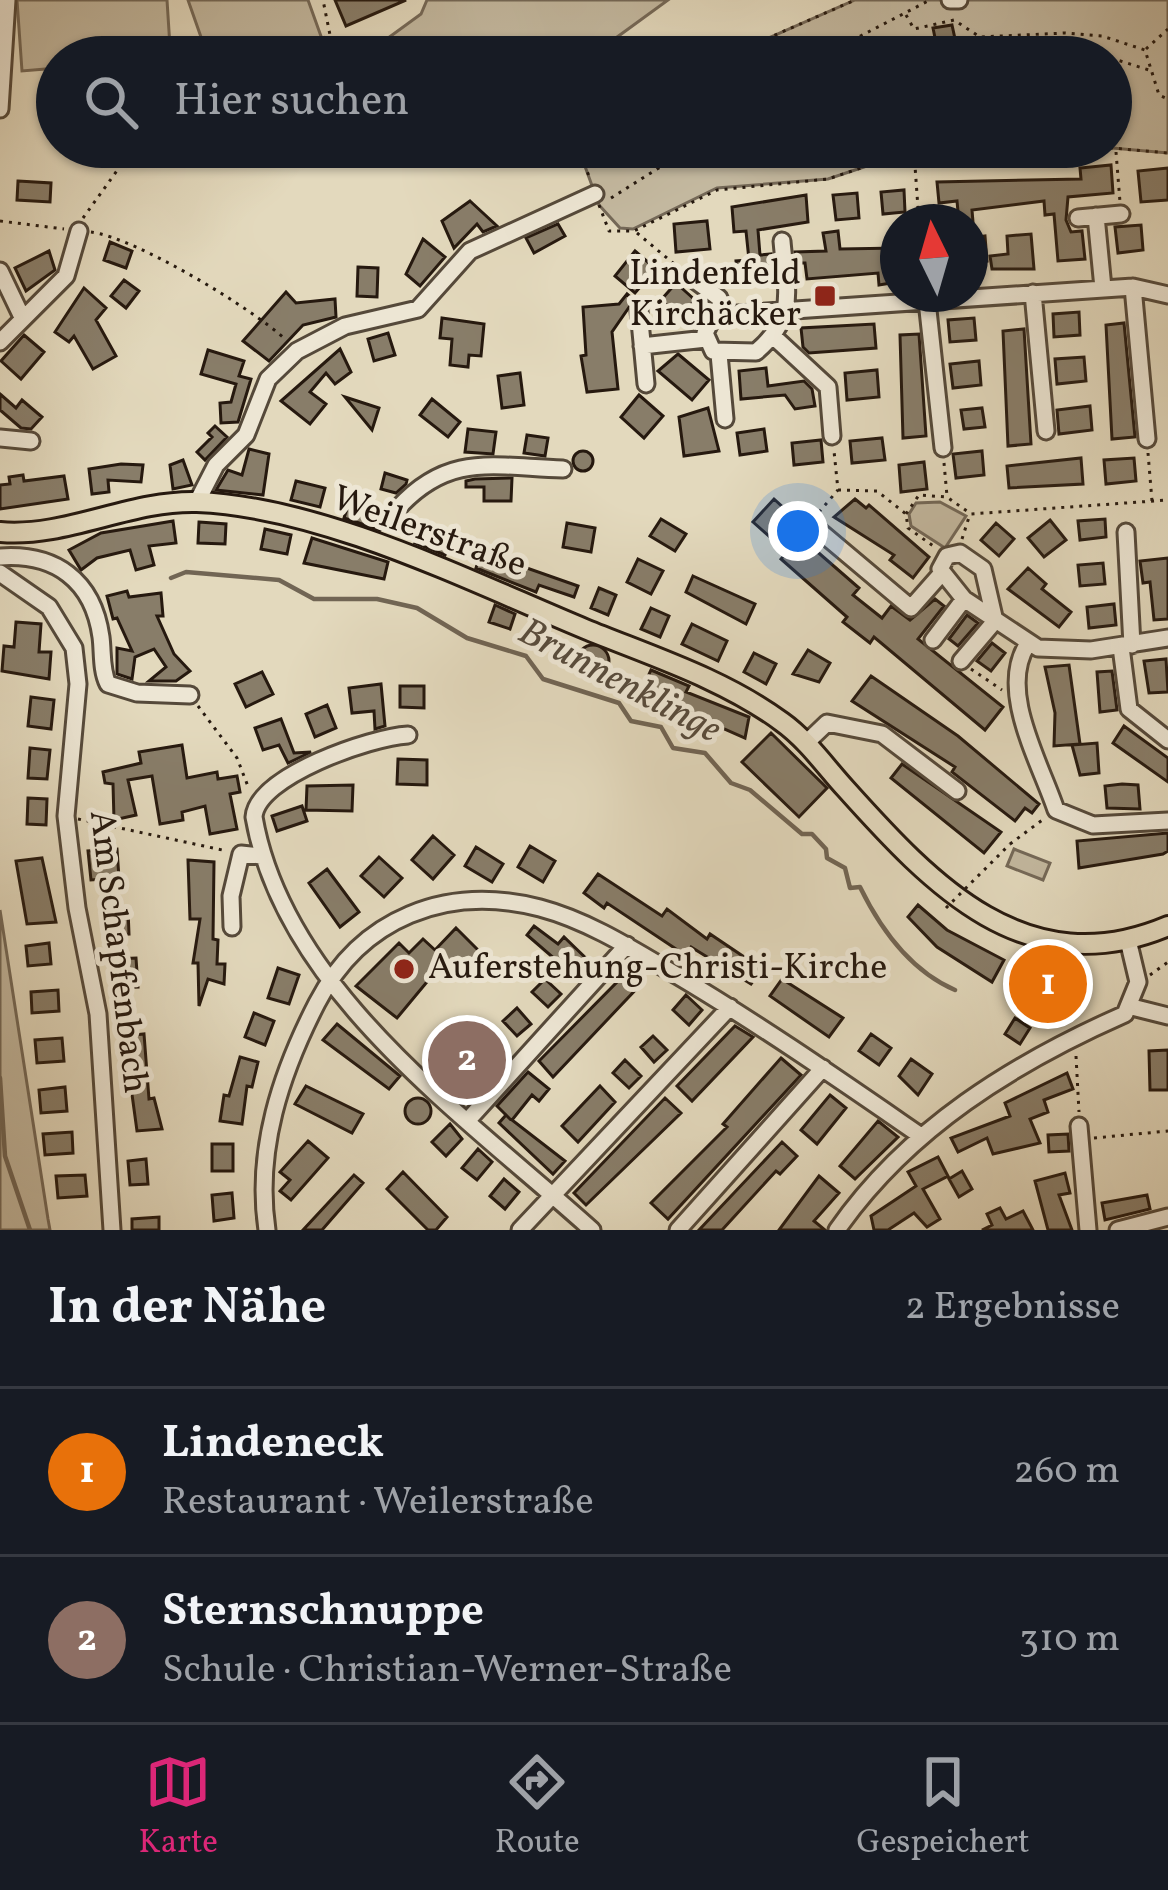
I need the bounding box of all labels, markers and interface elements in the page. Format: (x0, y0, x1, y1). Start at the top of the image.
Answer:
search box (36, 36, 1132, 168)
icon: search (78, 69, 144, 135)
text: Hier suchen (174, 71, 409, 134)
north arrow (880, 204, 988, 312)
place label: Lindenfeld Kirchäcker (629, 250, 801, 341)
marker: Lindenfeld Kirchäcker (812, 283, 838, 309)
street label: Weilerstraße (325, 475, 533, 591)
your location (768, 501, 828, 561)
water label: Brunnenklinge (508, 606, 730, 758)
street label: Am Schapfenbach (75, 808, 159, 1096)
pin: 1 (1009, 939, 1087, 1029)
place label: Auferstehung-Christi-Kirche (428, 944, 887, 994)
marker: Auferstehung-Christi-Kirche (391, 956, 417, 982)
pin: 2 (428, 1015, 506, 1105)
text: In der Nähe (48, 1273, 326, 1344)
text: 2 Ergebnisse (905, 1281, 1120, 1335)
text: Lindeneck (162, 1413, 384, 1476)
text: 1 (79, 1445, 95, 1499)
text: 260 m (1014, 1445, 1120, 1499)
text: Restaurant · Weilerstraße (162, 1476, 594, 1530)
text: Sternschnuppe (162, 1581, 484, 1644)
text: 2 (77, 1613, 97, 1667)
text: 310 m (1019, 1613, 1120, 1667)
text: Schule · Christian-Werner-Straße (162, 1644, 732, 1698)
tab: Karte (138, 1749, 218, 1867)
tab: Route (495, 1749, 580, 1867)
tab: Gespeichert (857, 1749, 1030, 1867)

